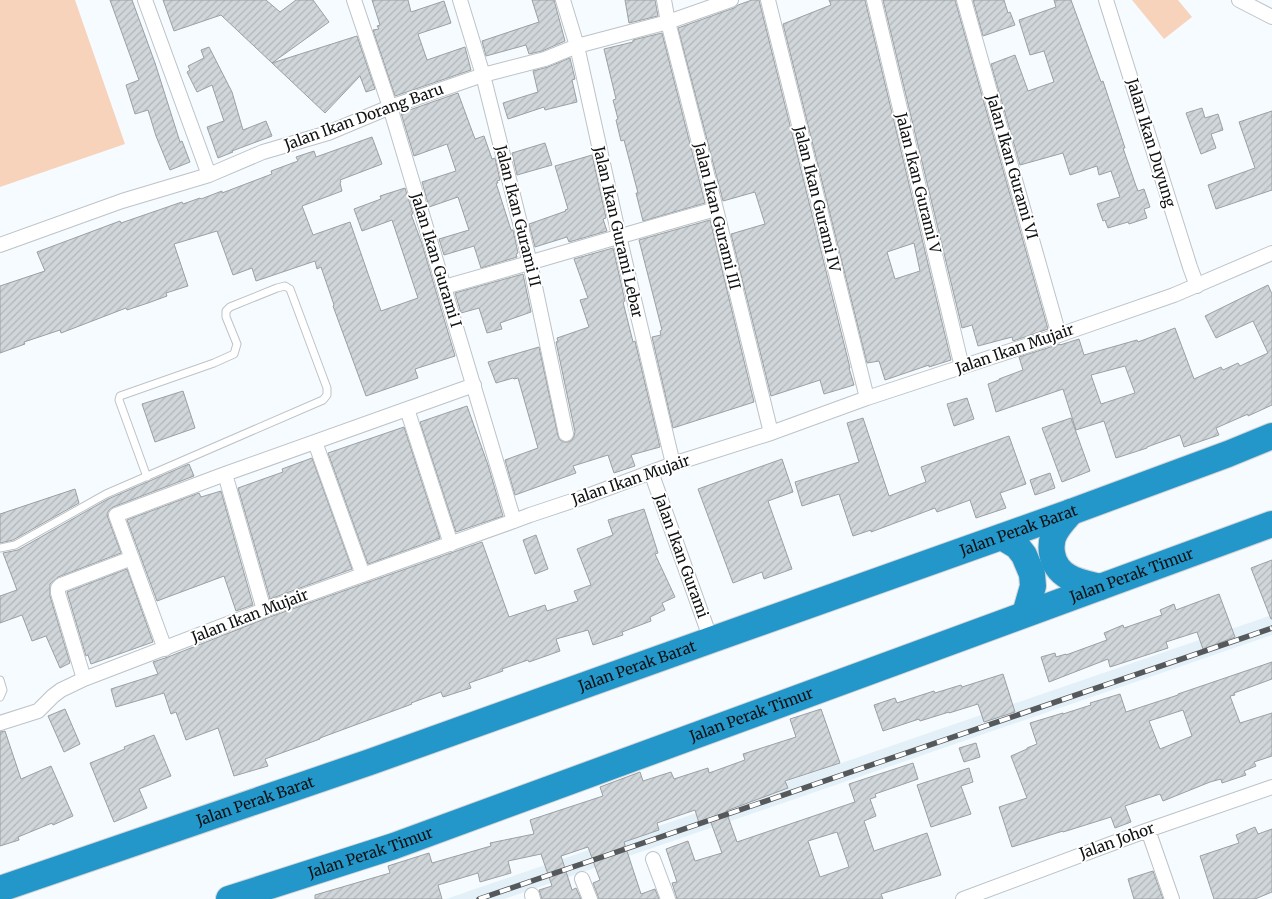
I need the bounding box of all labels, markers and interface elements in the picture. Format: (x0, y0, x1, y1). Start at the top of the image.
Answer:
street label: Jalan Ikan Duyung (1123, 75, 1180, 210)
street label: Jalan Ikan Dorang Baru (281, 79, 446, 155)
street label: Jalan Ikan Gurami VI (982, 91, 1042, 242)
street label: Jalan Ikan Gurami V (892, 110, 945, 256)
street label: Jalan Ikan Gurami IV (790, 123, 845, 275)
street label: Jalan Ikan Gurami III (690, 139, 745, 291)
street label: Jalan Ikan Gurami II (491, 142, 545, 289)
street label: Jalan Ikan Gurami Lebar (589, 143, 648, 320)
street label: Jalan Ikan Gurami I (407, 189, 466, 329)
street label: Jalan Ikan Mujair (952, 319, 1077, 378)
street label: Jalan Ikan Mujair (568, 450, 693, 509)
street label: Jalan Ikan Gurami (650, 490, 713, 621)
street label: Jalan Perak Barat (956, 500, 1080, 560)
street label: Jalan Perak Timur (1066, 544, 1196, 607)
street label: Jalan Ikan Mujair (188, 584, 311, 647)
street label: Jalan Perak Barat (575, 636, 698, 696)
street label: Jalan Perak Timur (686, 683, 816, 746)
street label: Jalan Perak Barat (193, 772, 317, 830)
street label: Jalan Johor (1076, 818, 1157, 863)
street label: Jalan Perak Timur (305, 822, 436, 882)

